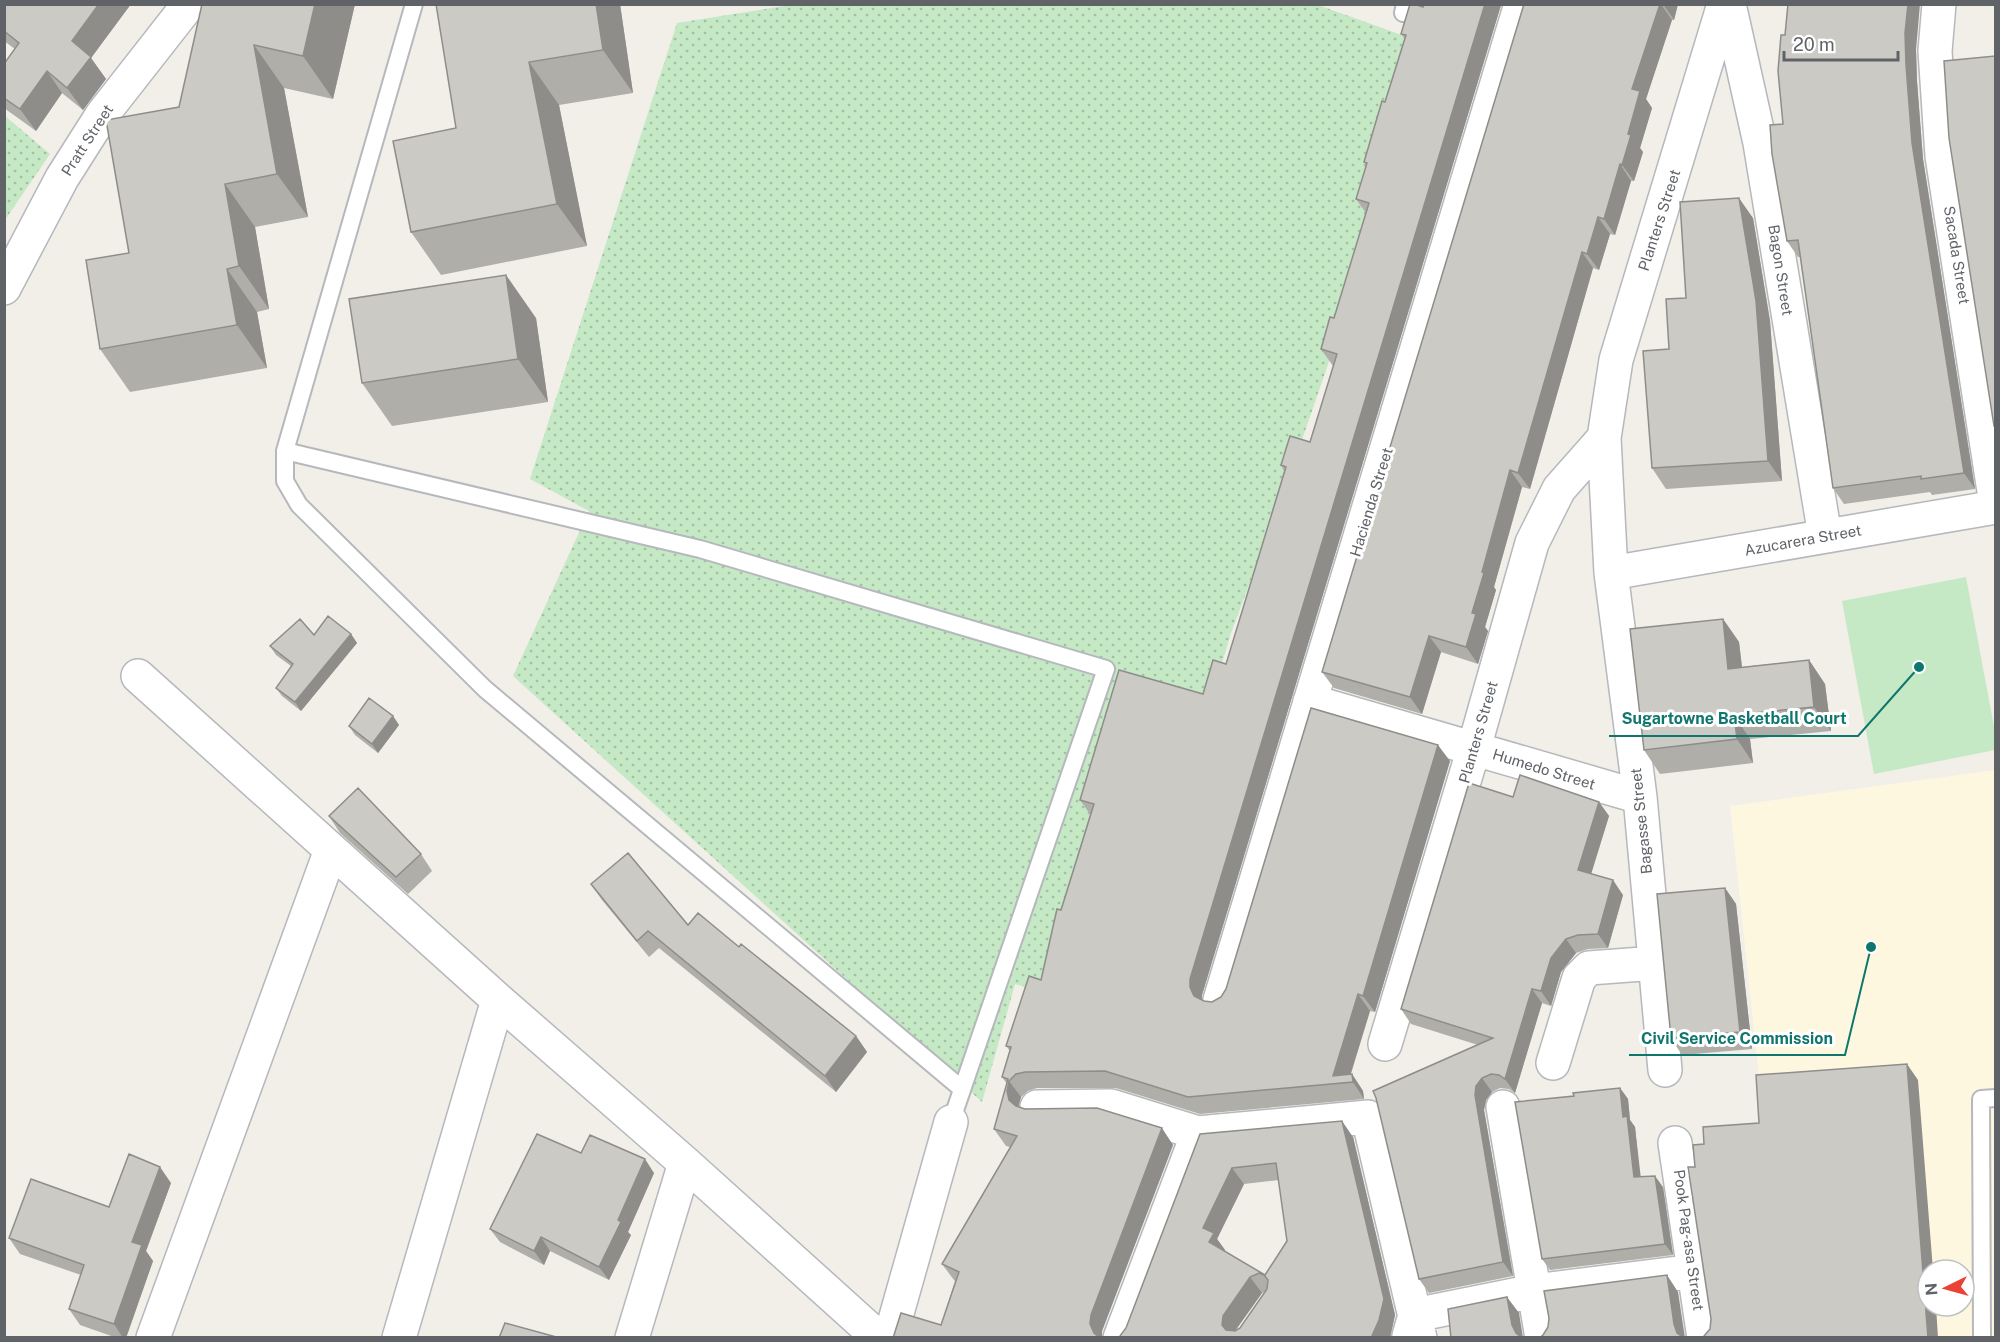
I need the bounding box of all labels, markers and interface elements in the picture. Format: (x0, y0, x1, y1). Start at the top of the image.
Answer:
scale bar (1784, 24, 1898, 62)
text: 20 m (1793, 34, 1835, 55)
street label: Pratt Street (58, 101, 116, 179)
street label: Planters Street (1635, 167, 1683, 273)
street label: Sacada Street (1941, 205, 1973, 306)
street label: Bagon Street (1765, 223, 1797, 317)
street label: Hacienda Street (1346, 445, 1396, 559)
street label: Azucarera Street (1743, 521, 1863, 559)
street label: Planters Street (1455, 679, 1501, 785)
callout: Sugartowne Basketball Court (1609, 702, 1858, 736)
text: Sugartowne Basketball Court (1621, 709, 1847, 728)
street label: Humedo Street (1491, 745, 1598, 793)
street label: Bagasse Street (1627, 767, 1655, 875)
callout: Civil Service Commission (1629, 1021, 1845, 1055)
text: Civil Service Commission (1641, 1029, 1833, 1048)
street label: Pook Pag-asa Street (1671, 1168, 1707, 1312)
north arrow (1916, 1258, 1976, 1318)
text: N (1922, 1282, 1942, 1296)

